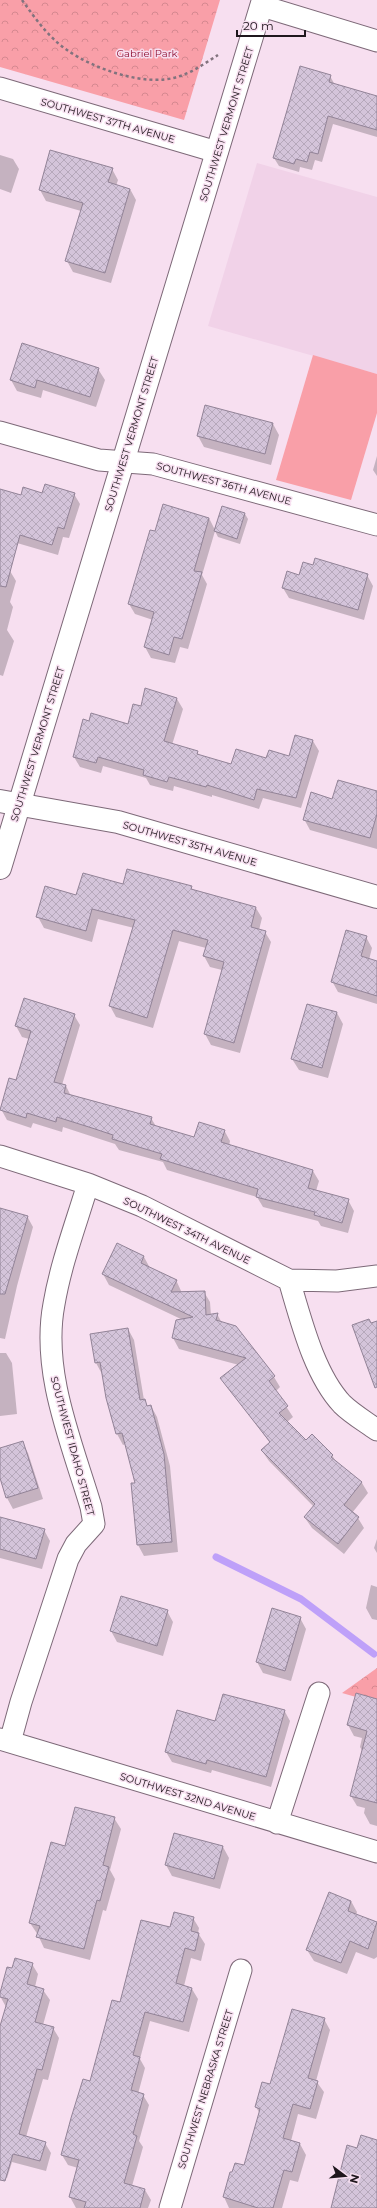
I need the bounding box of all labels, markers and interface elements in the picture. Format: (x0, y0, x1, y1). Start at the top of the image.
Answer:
scale bar (237, 12, 305, 38)
text: 20 m (243, 18, 274, 33)
street label: SOUTHWEST VERMONT STREET (197, 45, 256, 203)
park label: Gabriel Park (116, 47, 178, 60)
street label: SOUTHWEST 37TH AVENUE (39, 95, 177, 146)
street label: SOUTHWEST VERMONT STREET (102, 355, 161, 513)
street label: SOUTHWEST 36TH AVENUE (155, 459, 293, 508)
street label: SOUTHWEST VERMONT STREET (8, 665, 67, 823)
street label: SOUTHWEST 35TH AVENUE (121, 818, 259, 869)
street label: SOUTHWEST 34TH AVENUE (121, 1194, 253, 1267)
street label: SOUTHWEST IDAHO STREET (48, 1375, 97, 1517)
street label: SOUTHWEST 32ND AVENUE (118, 1770, 258, 1823)
street label: SOUTHWEST NEBRASKA STREET (175, 2008, 236, 2170)
north arrow (325, 2156, 365, 2196)
text: N (347, 2173, 363, 2185)

